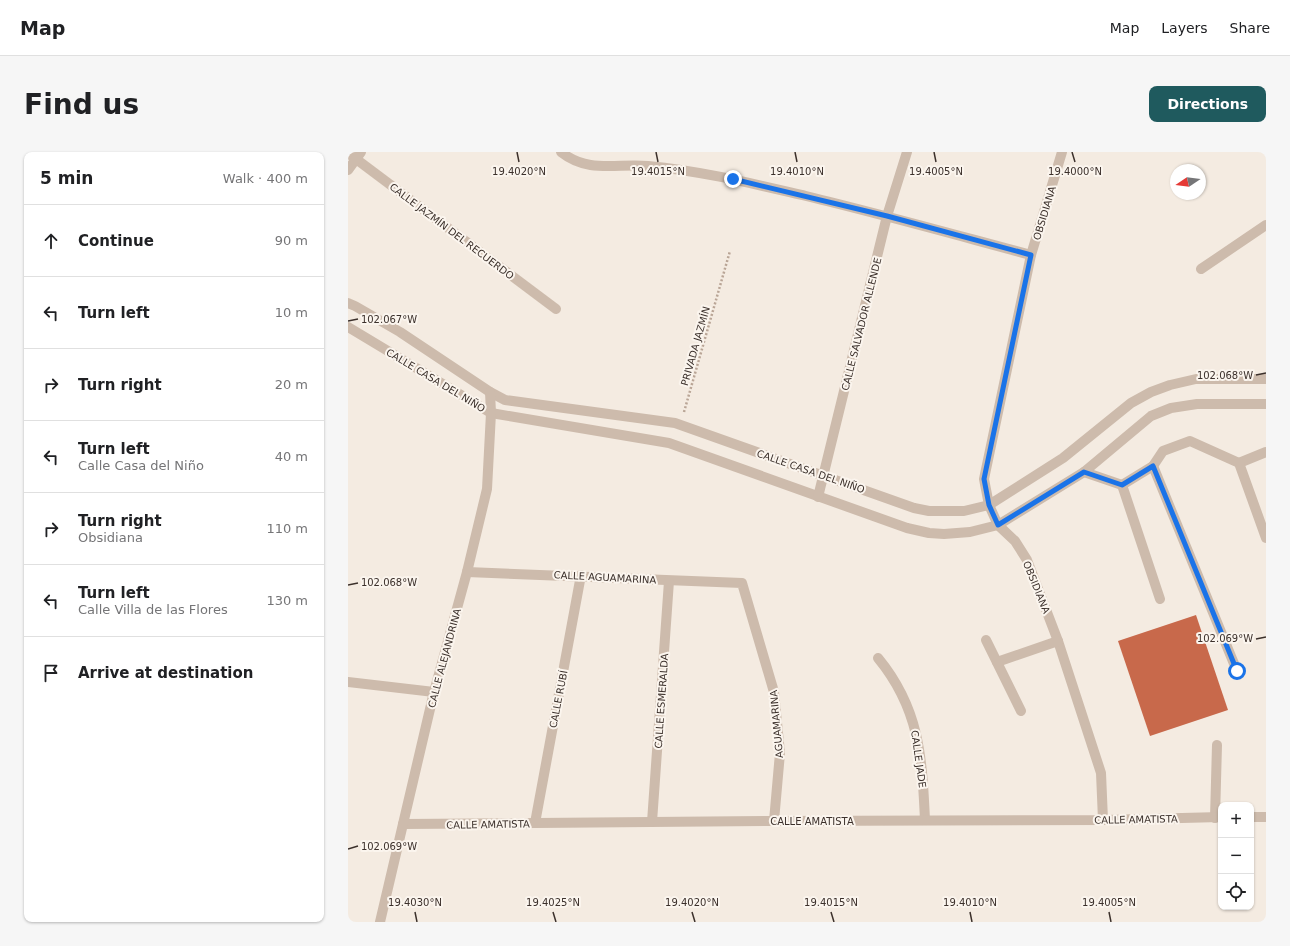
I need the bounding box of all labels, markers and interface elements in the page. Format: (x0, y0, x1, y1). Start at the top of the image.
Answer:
text: Map (20, 17, 65, 39)
text: Map (1110, 20, 1139, 36)
text: Layers (1161, 20, 1208, 36)
text: Share (1230, 20, 1270, 36)
button: Directions (1149, 86, 1266, 122)
text: Find us (24, 88, 139, 121)
north arrow (1170, 164, 1206, 200)
text: 19.4020°N (492, 166, 546, 177)
text: 19.4015°N (631, 166, 685, 177)
text: 19.4010°N (770, 166, 824, 177)
text: 19.4005°N (909, 166, 963, 177)
text: 19.4000°N (1048, 166, 1102, 177)
text: 5 min (40, 168, 93, 188)
route end (724, 170, 742, 188)
text: Walk · 400 m (223, 171, 308, 186)
street label: CALLE JAZMÍN DEL RECUERDO (388, 180, 517, 282)
street label: OBSIDIANA (1031, 185, 1058, 241)
icon: ahead (40, 230, 62, 252)
text: Continue (78, 232, 154, 250)
text: 90 m (275, 233, 308, 248)
street label: CALLE SALVADOR ALLENDE (840, 256, 883, 392)
icon: left (40, 302, 62, 324)
text: Turn left (78, 304, 150, 322)
text: 10 m (275, 305, 308, 320)
street label: PRIVADA JAZMÍN (678, 305, 712, 387)
text: 102.067°W (361, 314, 417, 325)
street label: CALLE CASA DEL NIÑO (384, 346, 488, 414)
text: 102.068°W (1197, 370, 1253, 381)
icon: right (40, 374, 62, 396)
text: Turn right (78, 376, 162, 394)
text: 20 m (275, 377, 308, 392)
text: Turn left (78, 440, 150, 458)
icon: left (40, 446, 62, 468)
street label: CALLE CASA DEL NIÑO (755, 447, 867, 495)
text: 40 m (275, 449, 308, 464)
text: Calle Casa del Niño (78, 458, 204, 473)
text: Turn right (78, 512, 162, 530)
icon: right (40, 518, 62, 540)
text: 110 m (266, 521, 308, 536)
text: Obsidiana (78, 530, 143, 545)
street label: OBSIDIANA (1021, 559, 1052, 615)
street label: CALLE AGUAMARINA (553, 569, 657, 586)
text: 102.068°W (361, 577, 417, 588)
text: Turn left (78, 584, 150, 602)
icon: left (40, 590, 62, 612)
text: 130 m (266, 593, 308, 608)
text: Calle Villa de las Flores (78, 602, 228, 617)
street label: CALLE ALEJANDRINA (426, 607, 463, 709)
text: 102.069°W (1197, 633, 1253, 644)
street label: CALLE ESMERALDA (653, 653, 670, 749)
icon: arrive (40, 662, 62, 684)
route start (1228, 662, 1246, 680)
text: Arrive at destination (78, 664, 253, 682)
street label: CALLE RUBÍ (547, 669, 569, 729)
street label: AGUAMARINA (768, 689, 785, 758)
street label: CALLE JADE (909, 730, 928, 789)
map controls (1218, 802, 1254, 910)
button: + (1218, 802, 1254, 838)
street label: CALLE AMATISTA (1094, 813, 1178, 826)
street label: CALLE AMATISTA (770, 816, 854, 827)
street label: CALLE AMATISTA (446, 818, 530, 831)
button: − (1218, 838, 1254, 874)
text: 102.069°W (361, 841, 417, 852)
button: locate (1218, 874, 1254, 910)
text: 19.4030°N (388, 897, 442, 908)
text: 19.4025°N (526, 897, 580, 908)
text: 19.4020°N (665, 897, 719, 908)
text: 19.4015°N (804, 897, 858, 908)
text: 19.4010°N (943, 897, 997, 908)
text: 19.4005°N (1082, 897, 1136, 908)

